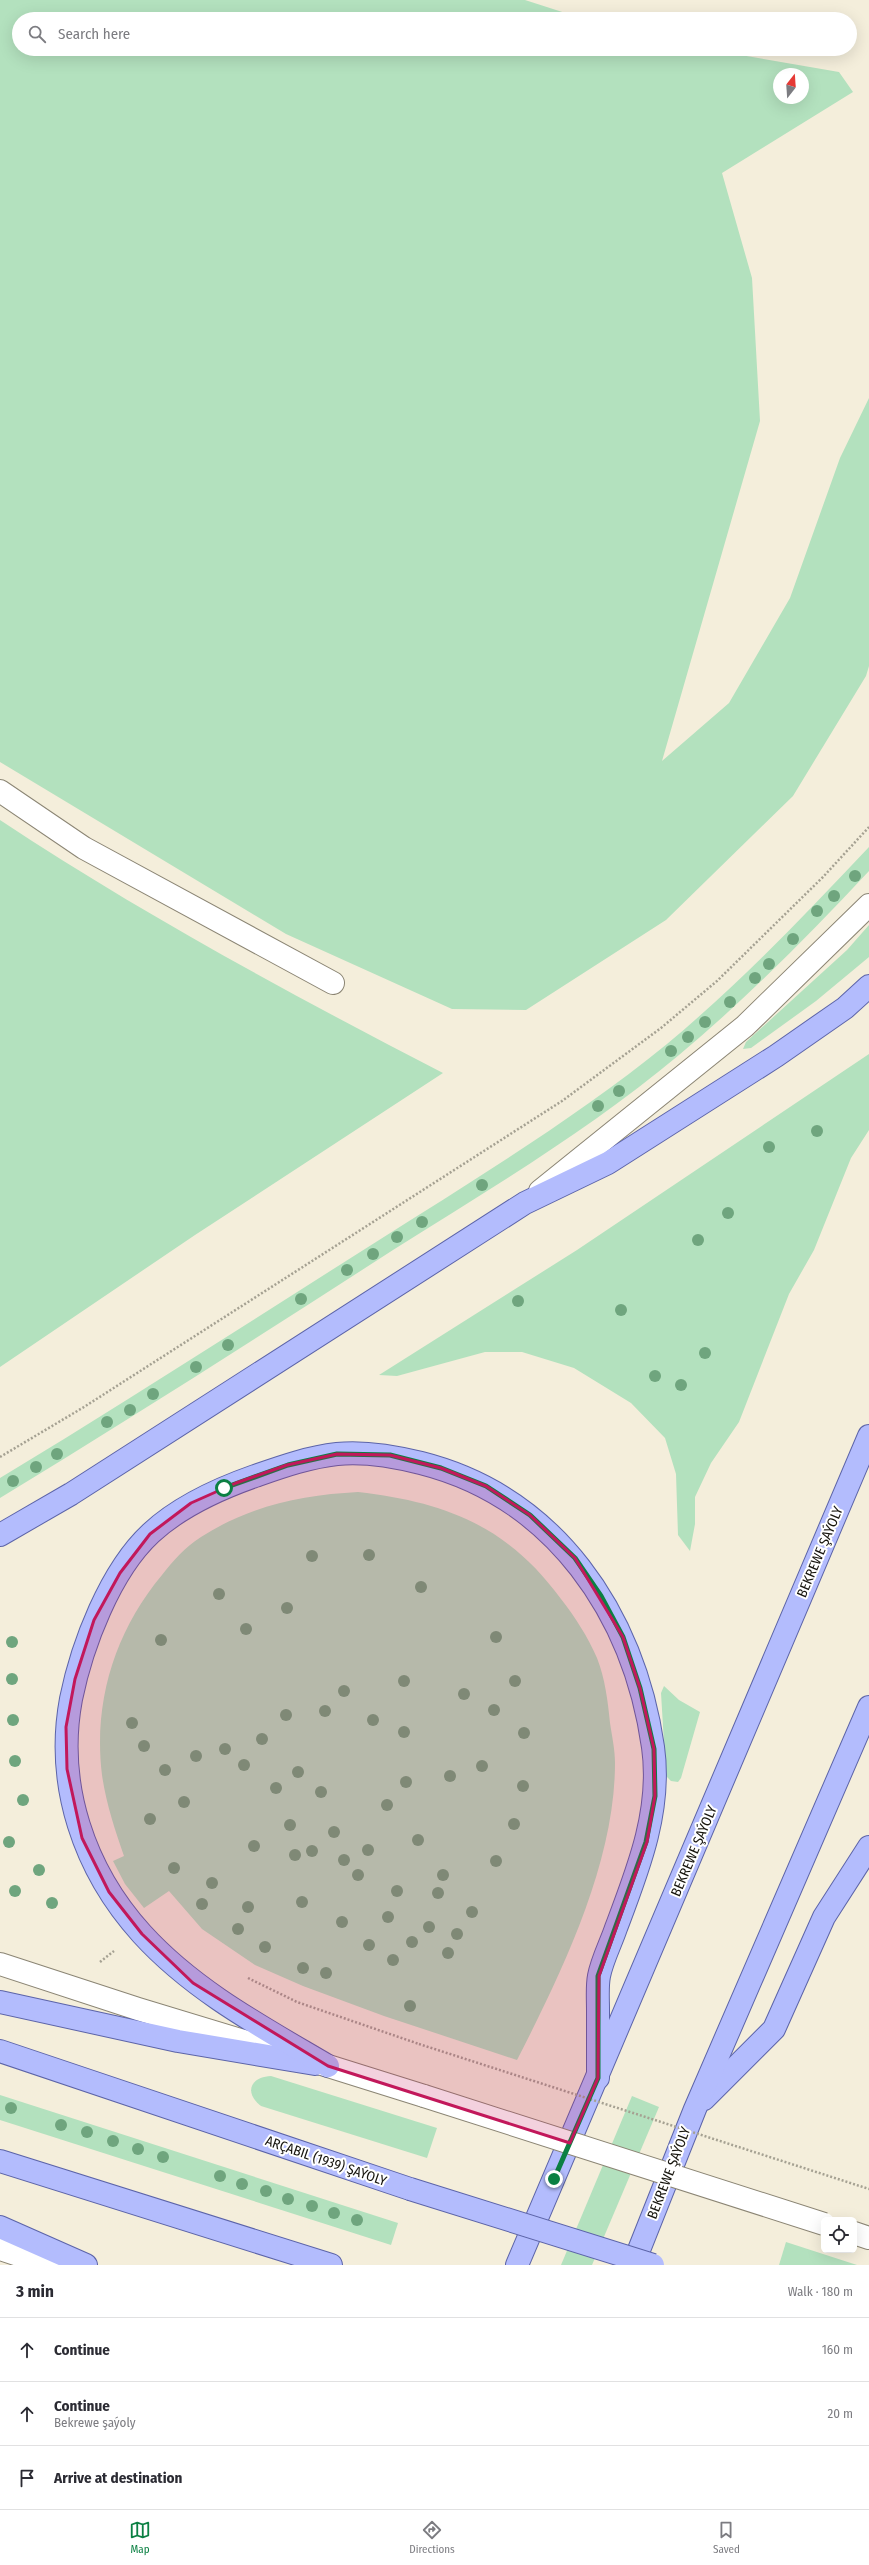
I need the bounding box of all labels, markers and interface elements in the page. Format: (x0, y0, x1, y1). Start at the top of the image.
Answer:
search box (12, 12, 857, 56)
icon: search (26, 23, 48, 45)
text: Search here (58, 25, 130, 43)
north arrow (773, 68, 809, 104)
route start (215, 1479, 233, 1497)
street label: BEKREWE ŞAÝOLY (792, 1504, 847, 1600)
street label: BEKREWE ŞAÝOLY (666, 1803, 721, 1899)
street label: BEKREWE ŞAÝOLY (643, 2124, 694, 2221)
street label: ARÇABIL (1939) ŞAÝOLY (263, 2131, 389, 2190)
route end (545, 2170, 563, 2188)
map controls (821, 2217, 857, 2253)
button: locate (821, 2217, 857, 2253)
text: 3 min (16, 2281, 54, 2302)
text: Walk · 180 m (788, 2284, 853, 2299)
icon: ahead (16, 2339, 38, 2361)
text: Continue (54, 2341, 110, 2359)
text: 160 m (822, 2342, 853, 2357)
text: Continue (54, 2397, 110, 2415)
icon: ahead (16, 2403, 38, 2425)
text: 20 m (827, 2406, 853, 2421)
text: Bekrewe şaýoly (54, 2415, 136, 2430)
icon: arrive (16, 2467, 38, 2489)
text: Arrive at destination (54, 2469, 182, 2487)
tab: Map (129, 2519, 151, 2556)
tab: Directions (409, 2519, 455, 2556)
tab: Saved (713, 2519, 740, 2556)

